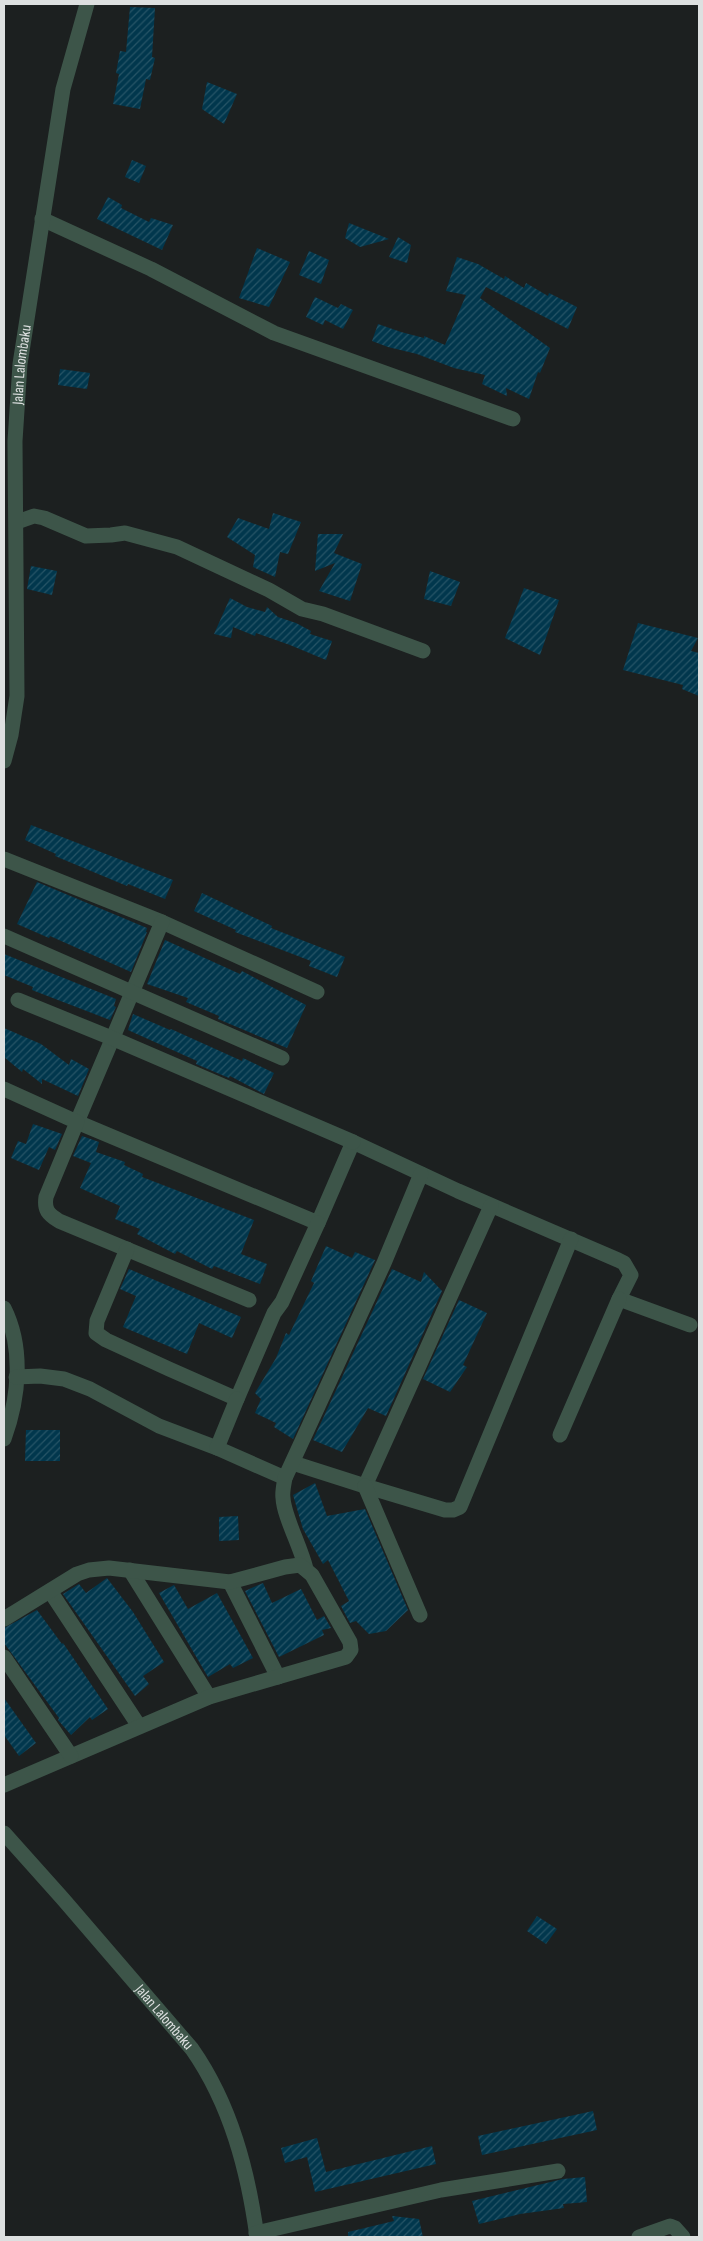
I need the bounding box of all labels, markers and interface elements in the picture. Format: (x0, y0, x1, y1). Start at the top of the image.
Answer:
street label: Jalan Lalombaku (8, 323, 36, 406)
street label: Jalan Lalombaku (130, 1979, 198, 2054)

